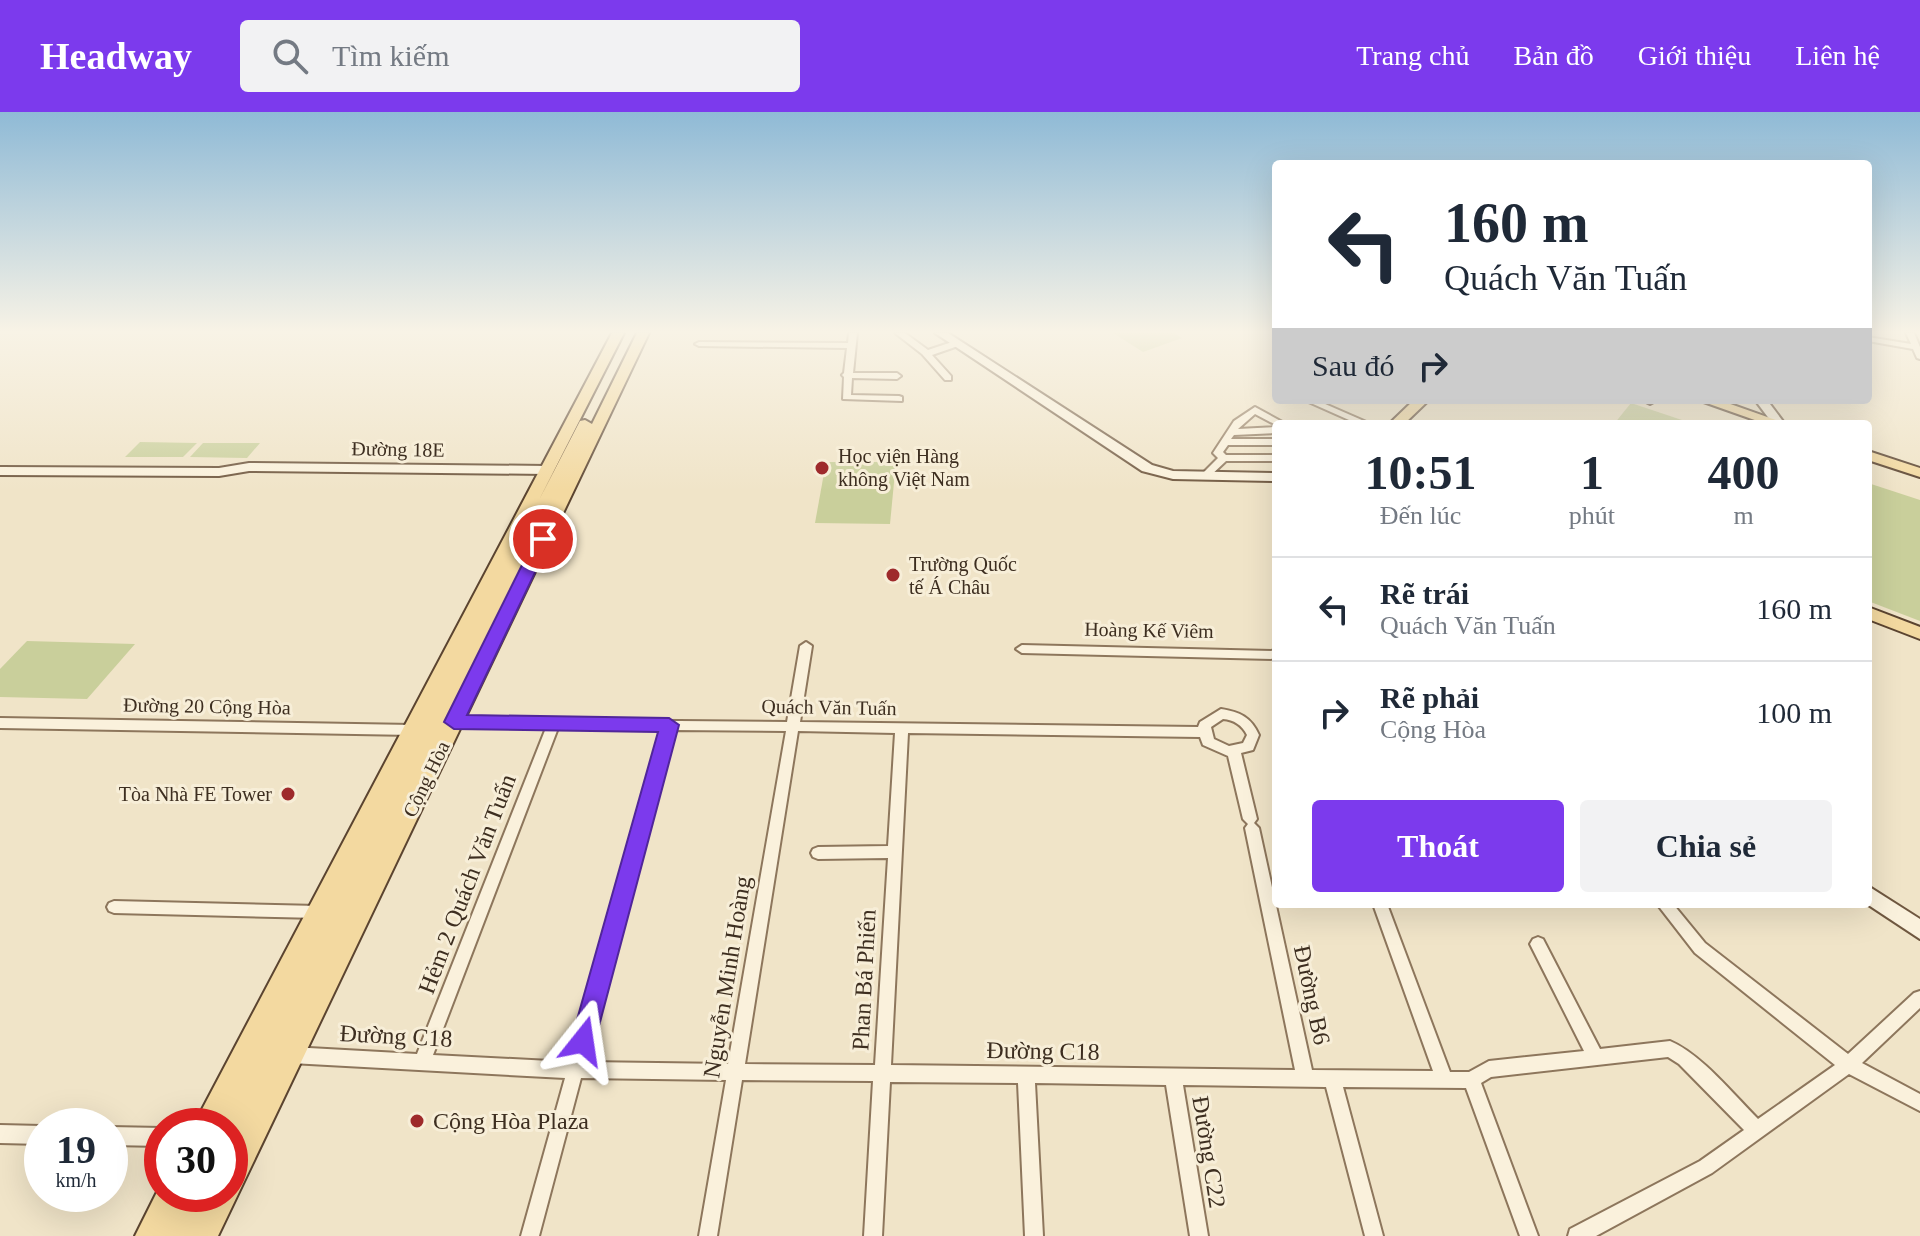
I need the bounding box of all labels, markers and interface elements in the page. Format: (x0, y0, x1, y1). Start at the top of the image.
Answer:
search box (240, 20, 800, 92)
icon: search (268, 34, 312, 78)
text: Headway (40, 35, 192, 77)
text: Tìm kiếm (332, 39, 449, 72)
text: Trang chủ (1356, 40, 1470, 71)
text: Bản đồ (1514, 40, 1594, 71)
text: Giới thiệu (1638, 40, 1751, 71)
text: Liên hệ (1795, 40, 1880, 71)
icon: left (1312, 192, 1416, 296)
text: 160 m (1444, 192, 1589, 254)
text: Quách Văn Tuấn (1444, 258, 1687, 298)
icon: right (1411, 344, 1455, 388)
text: Sau đó (1312, 349, 1395, 382)
street label: Đường 18E (351, 437, 445, 462)
place label: Học viện Hàng không Việt Nam (838, 445, 970, 491)
text: 10:51 (1364, 446, 1476, 499)
text: 1 (1580, 446, 1604, 499)
text: 400 (1708, 446, 1780, 499)
marker: Học viện Hàng không Việt Nam (813, 459, 831, 477)
text: Đến lúc (1380, 501, 1461, 530)
text: phút (1569, 501, 1615, 530)
text: m (1733, 501, 1754, 530)
pin (509, 505, 577, 573)
icon: arrive (521, 517, 565, 561)
place label: Trường Quốc tế Á Châu (909, 553, 1017, 598)
marker: Trường Quốc tế Á Châu (884, 566, 902, 584)
text: Rẽ trái (1380, 577, 1469, 610)
icon: left (1312, 587, 1356, 631)
text: 160 m (1756, 592, 1832, 625)
text: Quách Văn Tuấn (1380, 611, 1556, 640)
street label: Hoàng Kế Viêm (1084, 618, 1214, 643)
text: Rẽ phải (1380, 681, 1479, 714)
icon: right (1312, 691, 1356, 735)
street label: Đường 20 Cộng Hòa (123, 694, 291, 719)
street label: Quách Văn Tuấn (761, 695, 897, 719)
text: 100 m (1756, 696, 1832, 729)
text: Cộng Hòa (1380, 715, 1486, 744)
street label: Cộng Hòa (398, 737, 455, 821)
street label: Hẻm 2 Quách Văn Tuấn (413, 771, 521, 997)
place label: Tòa Nhà FE Tower (119, 783, 272, 805)
marker: Tòa Nhà FE Tower (279, 785, 297, 803)
button: Thoát (1312, 800, 1564, 892)
button: Chia sẻ (1580, 800, 1832, 892)
street label: Nguyễn Minh Hoàng (698, 874, 756, 1080)
street label: Phan Bá Phiến (847, 909, 881, 1051)
street label: Đường B6 (1289, 943, 1335, 1047)
position arrow (541, 999, 625, 1083)
street label: Đường C18 (339, 1020, 453, 1052)
street label: Đường C18 (986, 1037, 1100, 1065)
street label: Đường C22 (1187, 1094, 1231, 1210)
speed limit sign: 30 (144, 1108, 248, 1212)
place label: Cộng Hòa Plaza (433, 1108, 589, 1134)
marker: Cộng Hòa Plaza (408, 1112, 426, 1130)
text: 19 (56, 1127, 96, 1172)
text: km/h (55, 1169, 97, 1191)

